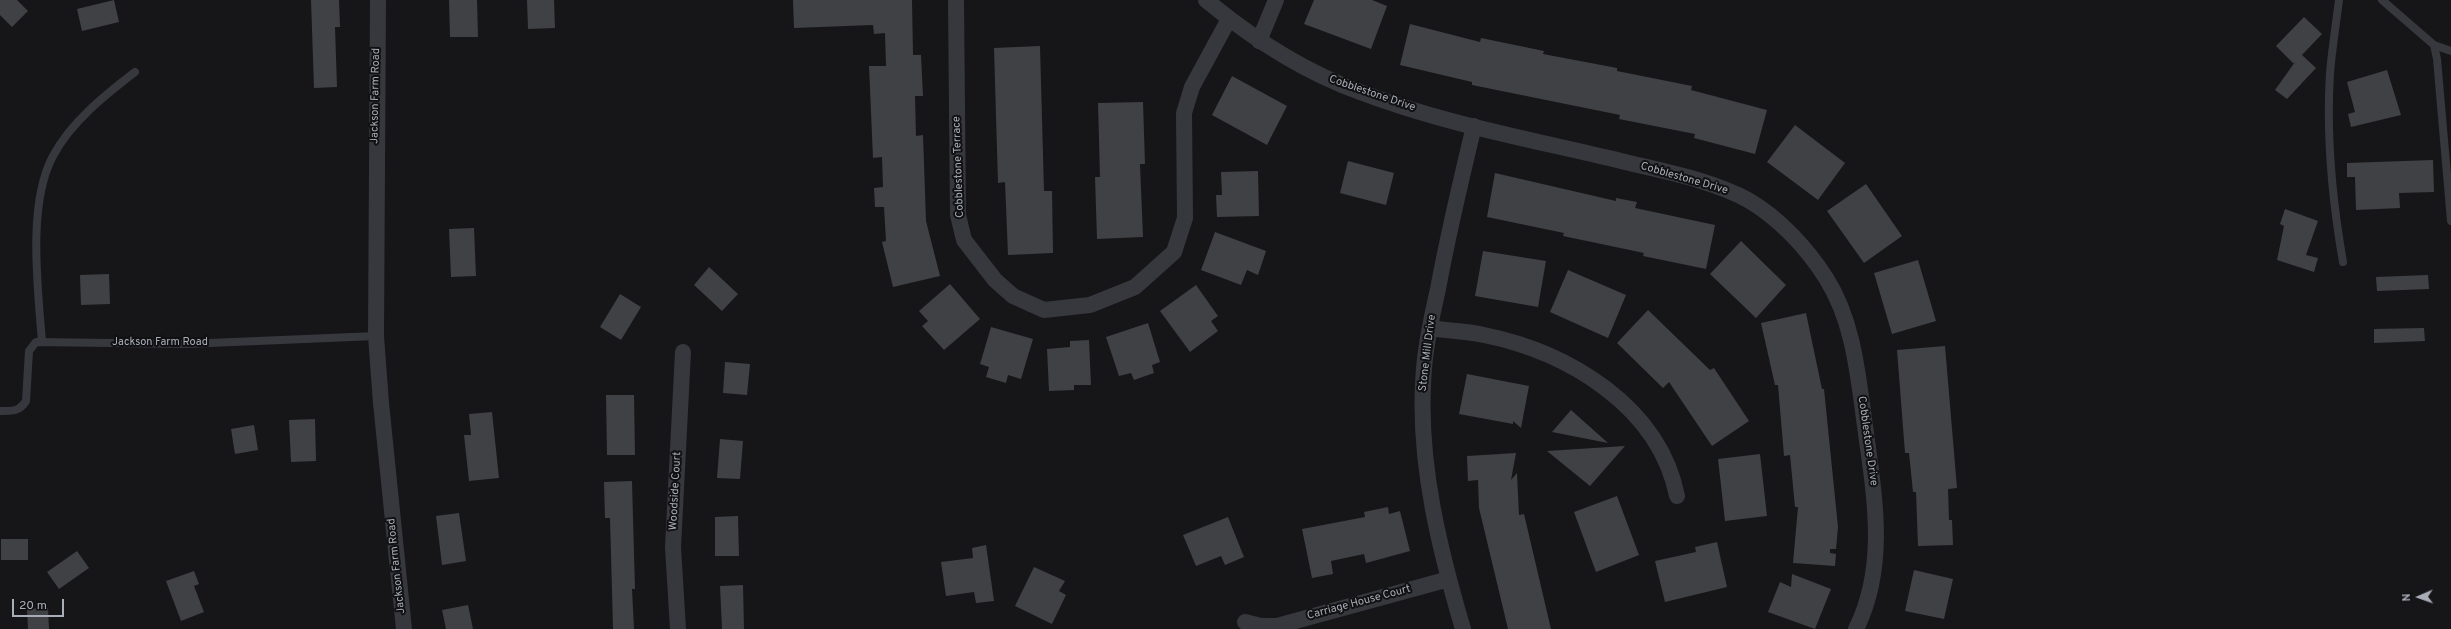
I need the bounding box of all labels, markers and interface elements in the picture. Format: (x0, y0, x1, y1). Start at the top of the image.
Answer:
street label: Jackson Farm Road (369, 48, 383, 144)
street label: Cobblestone Drive (1327, 73, 1417, 115)
street label: Cobblestone Terrace (951, 116, 967, 218)
street label: Cobblestone Drive (1639, 160, 1729, 198)
street label: Stone Mill Drive (1417, 314, 1439, 392)
street label: Jackson Farm Road (112, 336, 208, 350)
street label: Cobblestone Drive (1854, 395, 1880, 487)
street label: Woodside Court (667, 451, 685, 531)
street label: Jackson Farm Road (385, 518, 409, 614)
north arrow (2399, 577, 2439, 617)
street label: Carriage House Court (1306, 583, 1412, 623)
scale bar (14, 591, 66, 617)
text: N (2400, 593, 2414, 602)
text: 20 m (19, 598, 47, 614)

